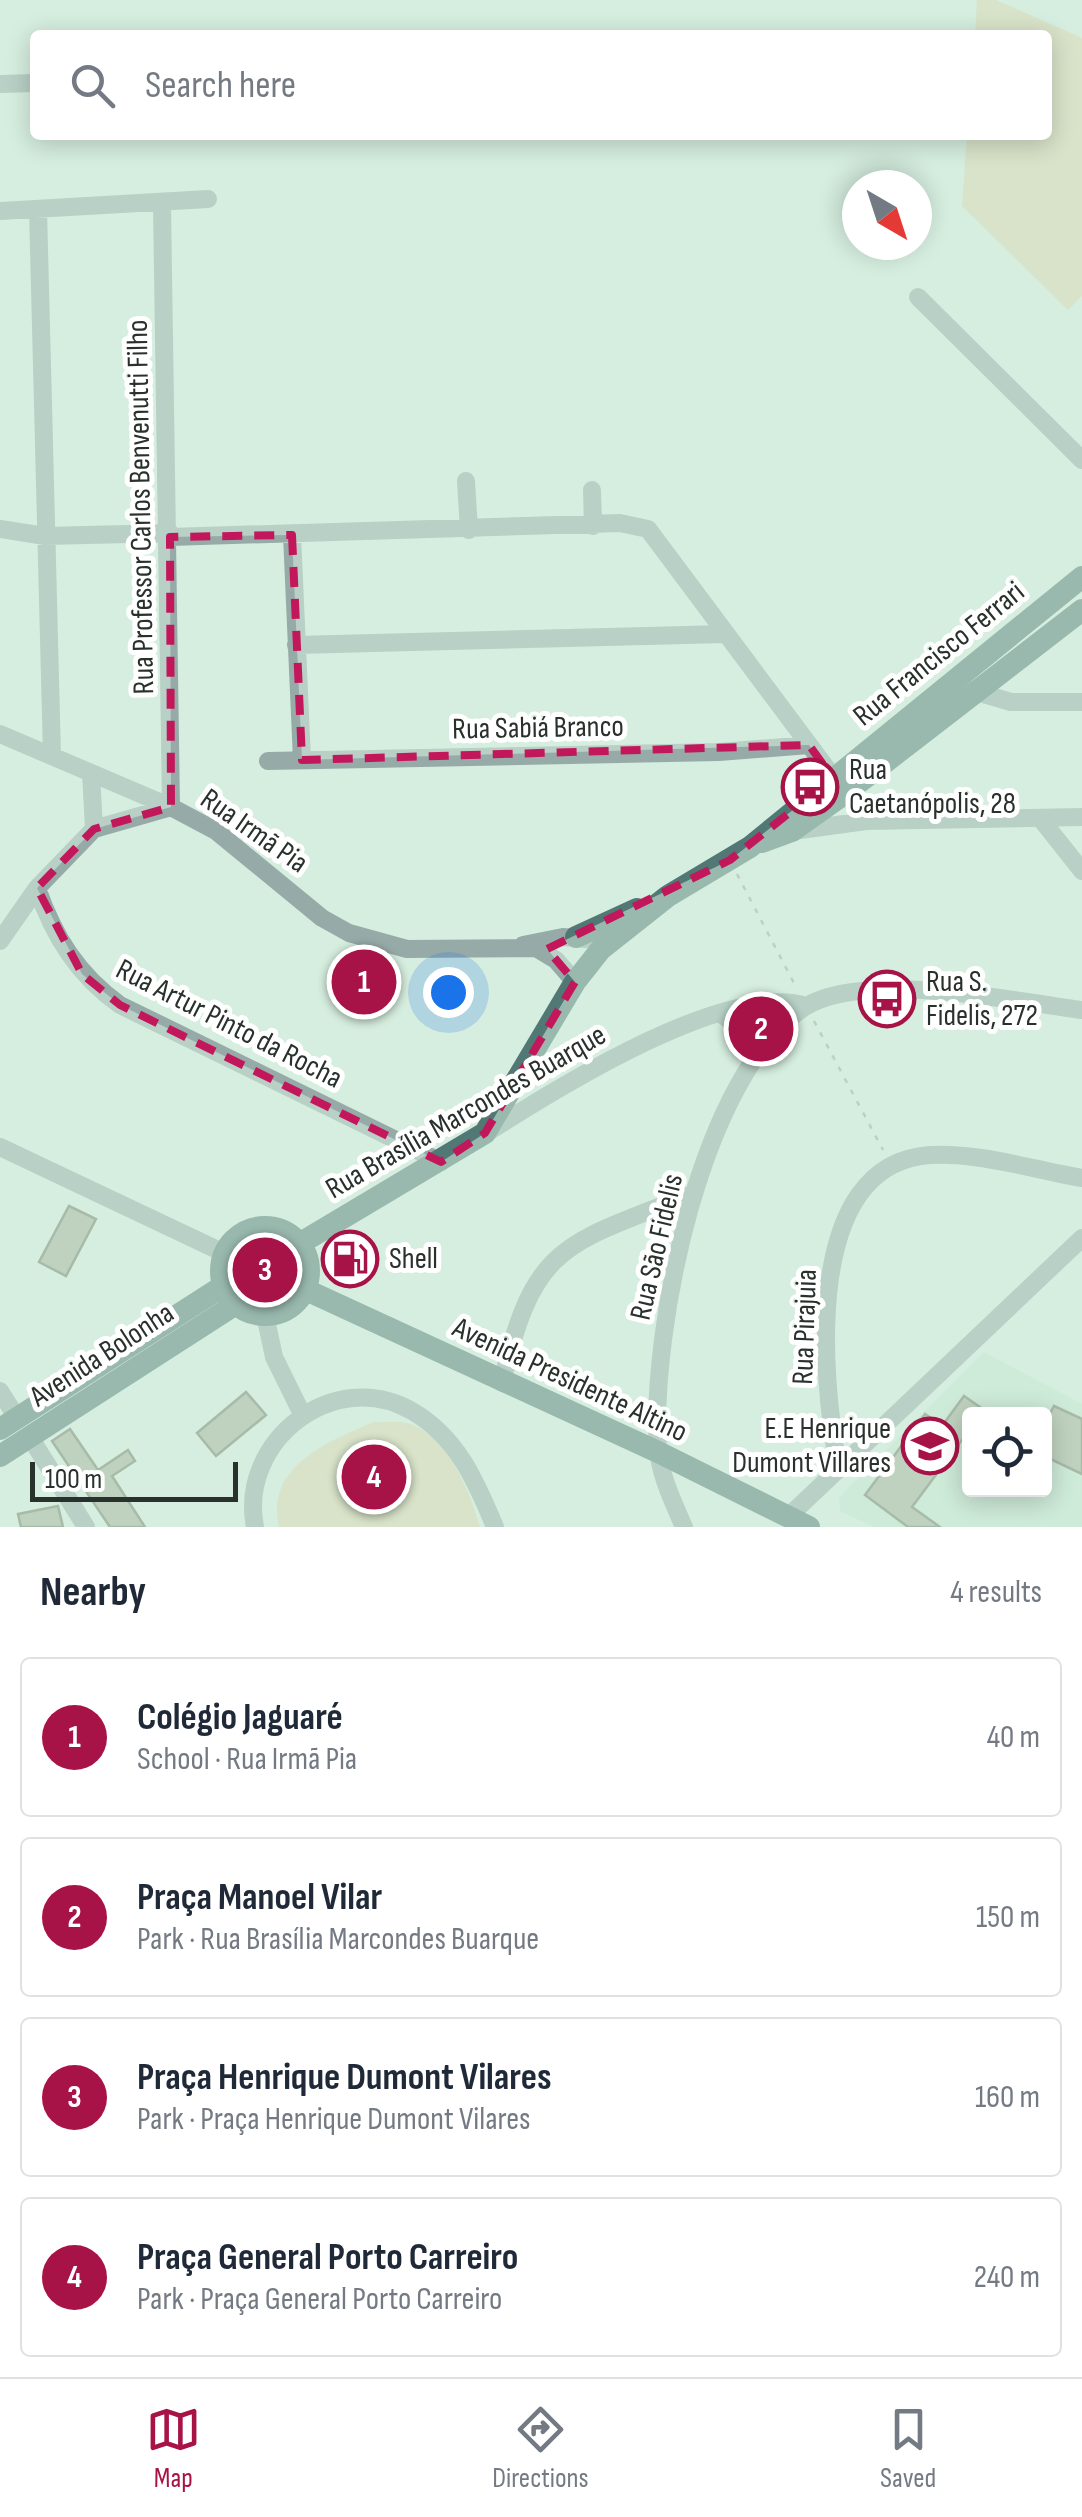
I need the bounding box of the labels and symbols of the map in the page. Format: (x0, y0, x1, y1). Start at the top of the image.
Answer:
north arrow (842, 170, 932, 260)
street label: Rua Professor Carlos Benvenutti Filho (120, 319, 162, 695)
street label: Rua Francisco Ferrari (846, 574, 1032, 734)
street label: Rua Sabiá Branco (452, 709, 624, 747)
place label: Rua Caetanópolis, 28 (849, 752, 1016, 822)
bus stop icon: Rua Caetanópolis, 28 (780, 757, 840, 817)
street label: Rua Irmã Pia (193, 781, 315, 881)
pin: 1 (332, 944, 396, 1020)
street label: Rua Artur Pinto da Rocha (110, 951, 348, 1097)
place label: Rua S. Fidelis, 272 (926, 964, 1038, 1034)
your location (423, 967, 474, 1018)
bus stop icon: Rua S. Fidelis, 272 (857, 969, 917, 1029)
pin: 2 (728, 992, 794, 1066)
street label: Rua Brasília Marcondes Buarque (319, 1017, 613, 1207)
street label: Rua São Fidelis (623, 1170, 691, 1324)
fuel station icon: Shell (320, 1229, 380, 1289)
pin: 3 (232, 1232, 298, 1308)
place label: Shell (389, 1241, 438, 1277)
street label: Rua Pirajuia (785, 1269, 825, 1385)
street label: Avenida Bolonha (22, 1295, 181, 1415)
street label: Avenida Presidente Altino (446, 1309, 693, 1450)
place label: E.E Henrique Dumont Villares (732, 1411, 891, 1481)
school or university icon: E.E Henrique Dumont Villares (900, 1416, 960, 1476)
pin: 4 (342, 1440, 406, 1514)
scale bar (30, 1457, 238, 1502)

